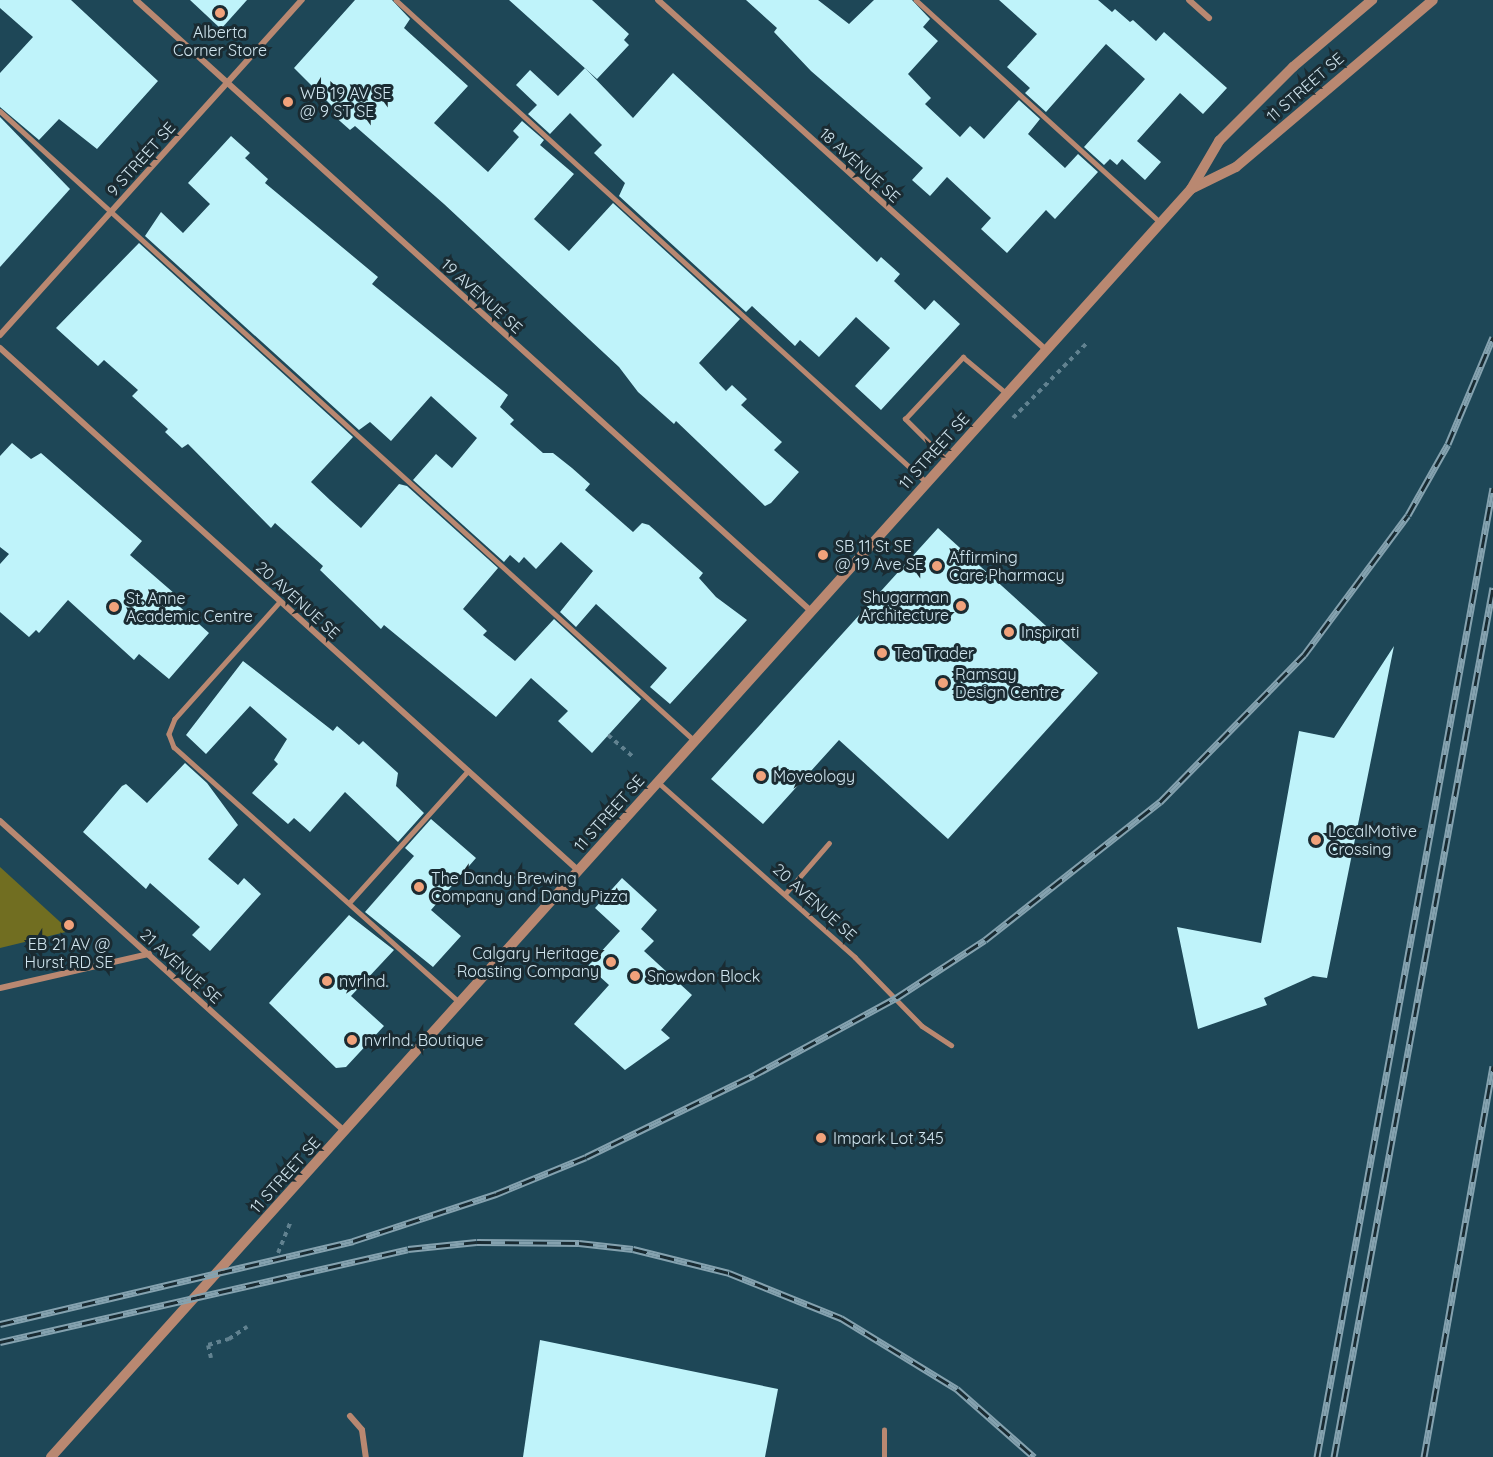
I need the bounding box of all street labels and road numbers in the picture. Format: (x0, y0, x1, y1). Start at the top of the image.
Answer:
street label: 11 STREET SE (1263, 48, 1347, 126)
street label: 9 STREET SE (103, 118, 179, 200)
street label: 18 AVENUE SE (816, 124, 904, 206)
street label: 19 AVENUE SE (438, 255, 526, 337)
street label: 11 STREET SE (895, 409, 973, 493)
street label: 20 AVENUE SE (252, 557, 344, 643)
street label: 11 STREET SE (570, 771, 648, 855)
street label: 20 AVENUE SE (769, 859, 861, 945)
street label: 21 AVENUE SE (137, 925, 225, 1007)
street label: 11 STREET SE (246, 1133, 324, 1217)

